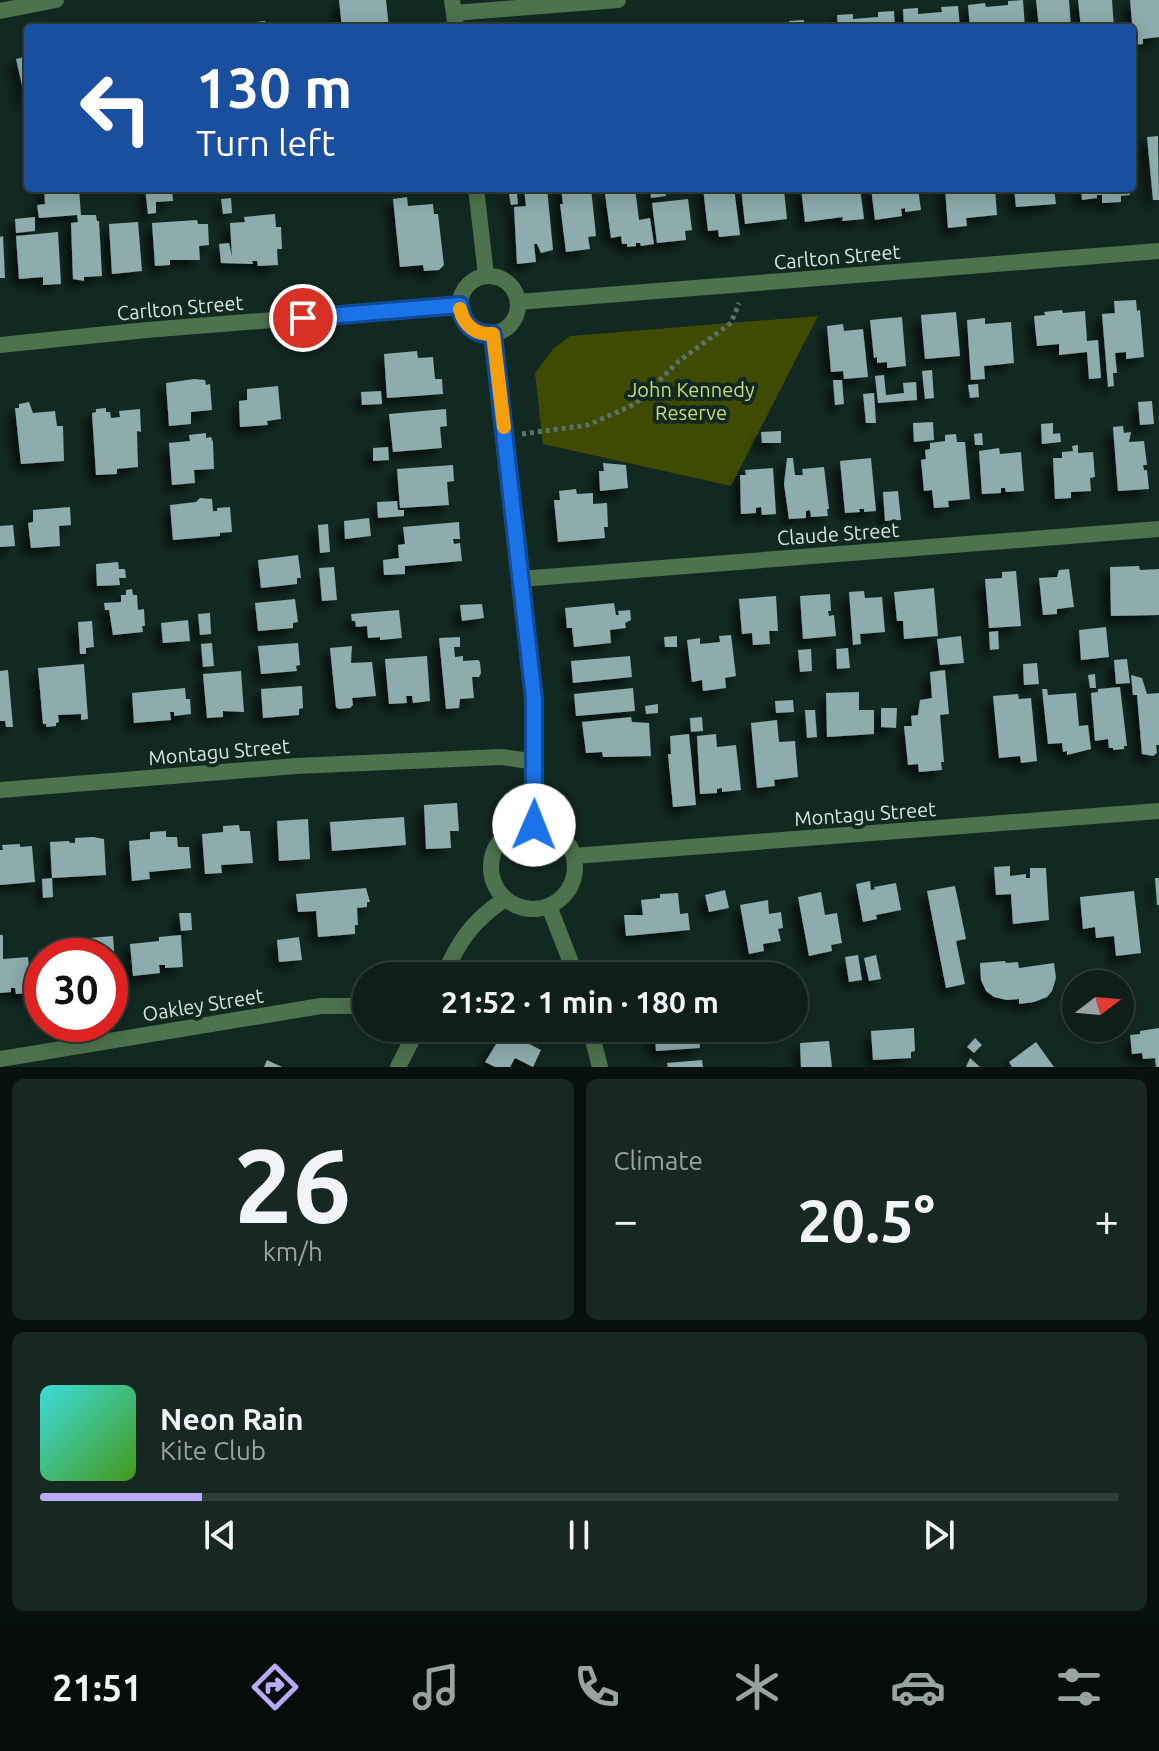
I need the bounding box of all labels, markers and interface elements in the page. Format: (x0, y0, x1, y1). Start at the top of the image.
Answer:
icon: left (64, 56, 168, 160)
text: 130 m (196, 56, 352, 119)
text: Turn left (196, 122, 335, 163)
street label: Carlton Street (773, 240, 901, 273)
pin (269, 284, 337, 352)
street label: Carlton Street (116, 291, 244, 324)
icon: arrive (281, 296, 325, 340)
park label: John Kennedy Reserve (627, 378, 755, 424)
street label: Claude Street (776, 518, 900, 549)
street label: Montagu Street (147, 734, 291, 769)
position arrow (492, 783, 576, 867)
street label: Montagu Street (793, 797, 937, 830)
speed limit sign: 30 (24, 938, 128, 1042)
north arrow (1062, 970, 1134, 1042)
map controls (1062, 970, 1134, 1042)
street label: Oakley Street (141, 984, 265, 1025)
text: 21:52 · 1 min · 180 m (441, 985, 719, 1019)
text: 26 (234, 1126, 351, 1243)
text: Climate (614, 1146, 703, 1175)
text: 20.5° (798, 1186, 935, 1253)
text: − (614, 1195, 638, 1244)
text: + (1094, 1195, 1119, 1244)
text: km/h (263, 1237, 323, 1266)
text: Neon Rain (160, 1402, 304, 1436)
text: Kite Club (160, 1436, 266, 1465)
icon: previous (198, 1513, 242, 1557)
icon: pause (557, 1513, 601, 1557)
icon: next (917, 1513, 961, 1557)
icon: directions (247, 1659, 303, 1715)
icon: music (408, 1659, 464, 1715)
icon: phone (569, 1659, 625, 1715)
icon: climate (729, 1659, 785, 1715)
icon: car (890, 1659, 946, 1715)
icon: filters (1051, 1659, 1107, 1715)
text: 21:51 (52, 1667, 142, 1708)

